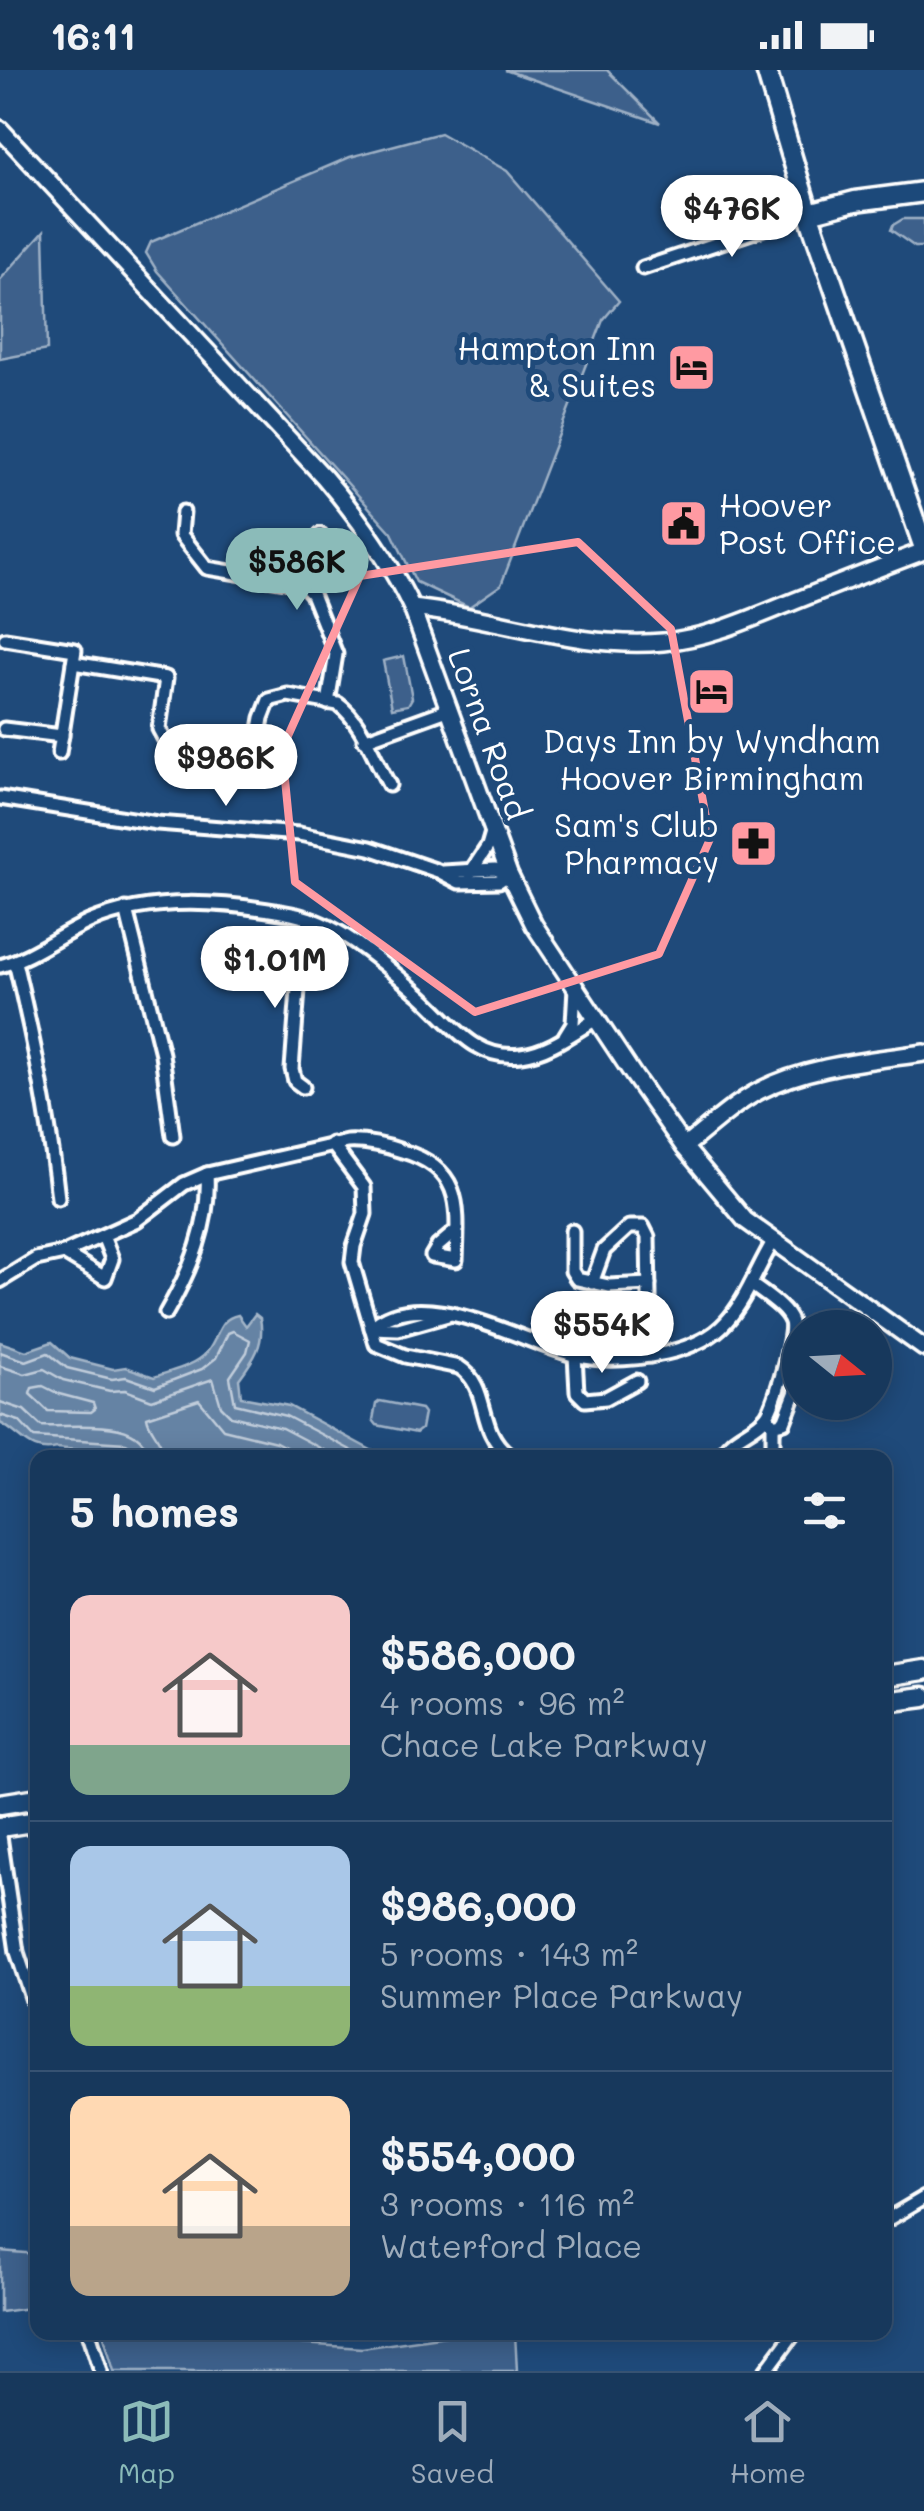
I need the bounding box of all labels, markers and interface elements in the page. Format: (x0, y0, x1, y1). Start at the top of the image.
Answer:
text: 16:11 (50, 10, 136, 60)
pin: $476K (662, 175, 802, 260)
text: $476K (683, 186, 781, 228)
place label: Hampton Inn & Suites (458, 326, 656, 405)
hotel icon: Hampton Inn & Suites (665, 341, 717, 393)
place label: Hoover Post Office (719, 483, 896, 562)
public building icon: Hoover Post Office (658, 498, 710, 550)
pin: $586K (227, 528, 367, 613)
text: $586K (248, 539, 346, 581)
street label: Lorna Road (439, 642, 540, 825)
hotel icon: Days Inn by Wyndham Hoover Birmingham (686, 666, 738, 718)
place label: Days Inn by Wyndham Hoover Birmingham (543, 719, 881, 798)
pin: $986K (156, 724, 296, 809)
text: $986K (176, 735, 276, 777)
place label: Sam's Club Pharmacy (554, 803, 719, 883)
pharmacy icon: Sam's Club Pharmacy (728, 818, 780, 870)
pin: $1.01M (194, 926, 356, 1011)
text: $1.01M (223, 937, 327, 979)
pin: $554K (532, 1291, 672, 1376)
text: $554K (553, 1302, 651, 1344)
north arrow (782, 1310, 892, 1420)
map controls (782, 1310, 892, 1420)
text: 5 homes (70, 1483, 239, 1538)
icon: filters (797, 1483, 852, 1538)
text: $586,000 (380, 1626, 576, 1681)
icon: home (150, 1635, 270, 1755)
text: 4 rooms · 96 m² (380, 1681, 625, 1723)
text: Chace Lake Parkway (380, 1723, 708, 1765)
text: $986,000 (380, 1877, 577, 1932)
icon: home (150, 1886, 270, 2006)
text: 5 rooms · 143 m² (380, 1932, 638, 1974)
text: Summer Place Parkway (380, 1974, 743, 2016)
text: $554,000 (380, 2127, 576, 2182)
icon: home (150, 2136, 270, 2256)
text: 3 rooms · 116 m² (380, 2182, 634, 2224)
text: Waterford Place (380, 2224, 642, 2266)
tab: Map (118, 2394, 175, 2490)
tab: Saved (411, 2394, 494, 2490)
tab: Home (730, 2394, 806, 2490)

